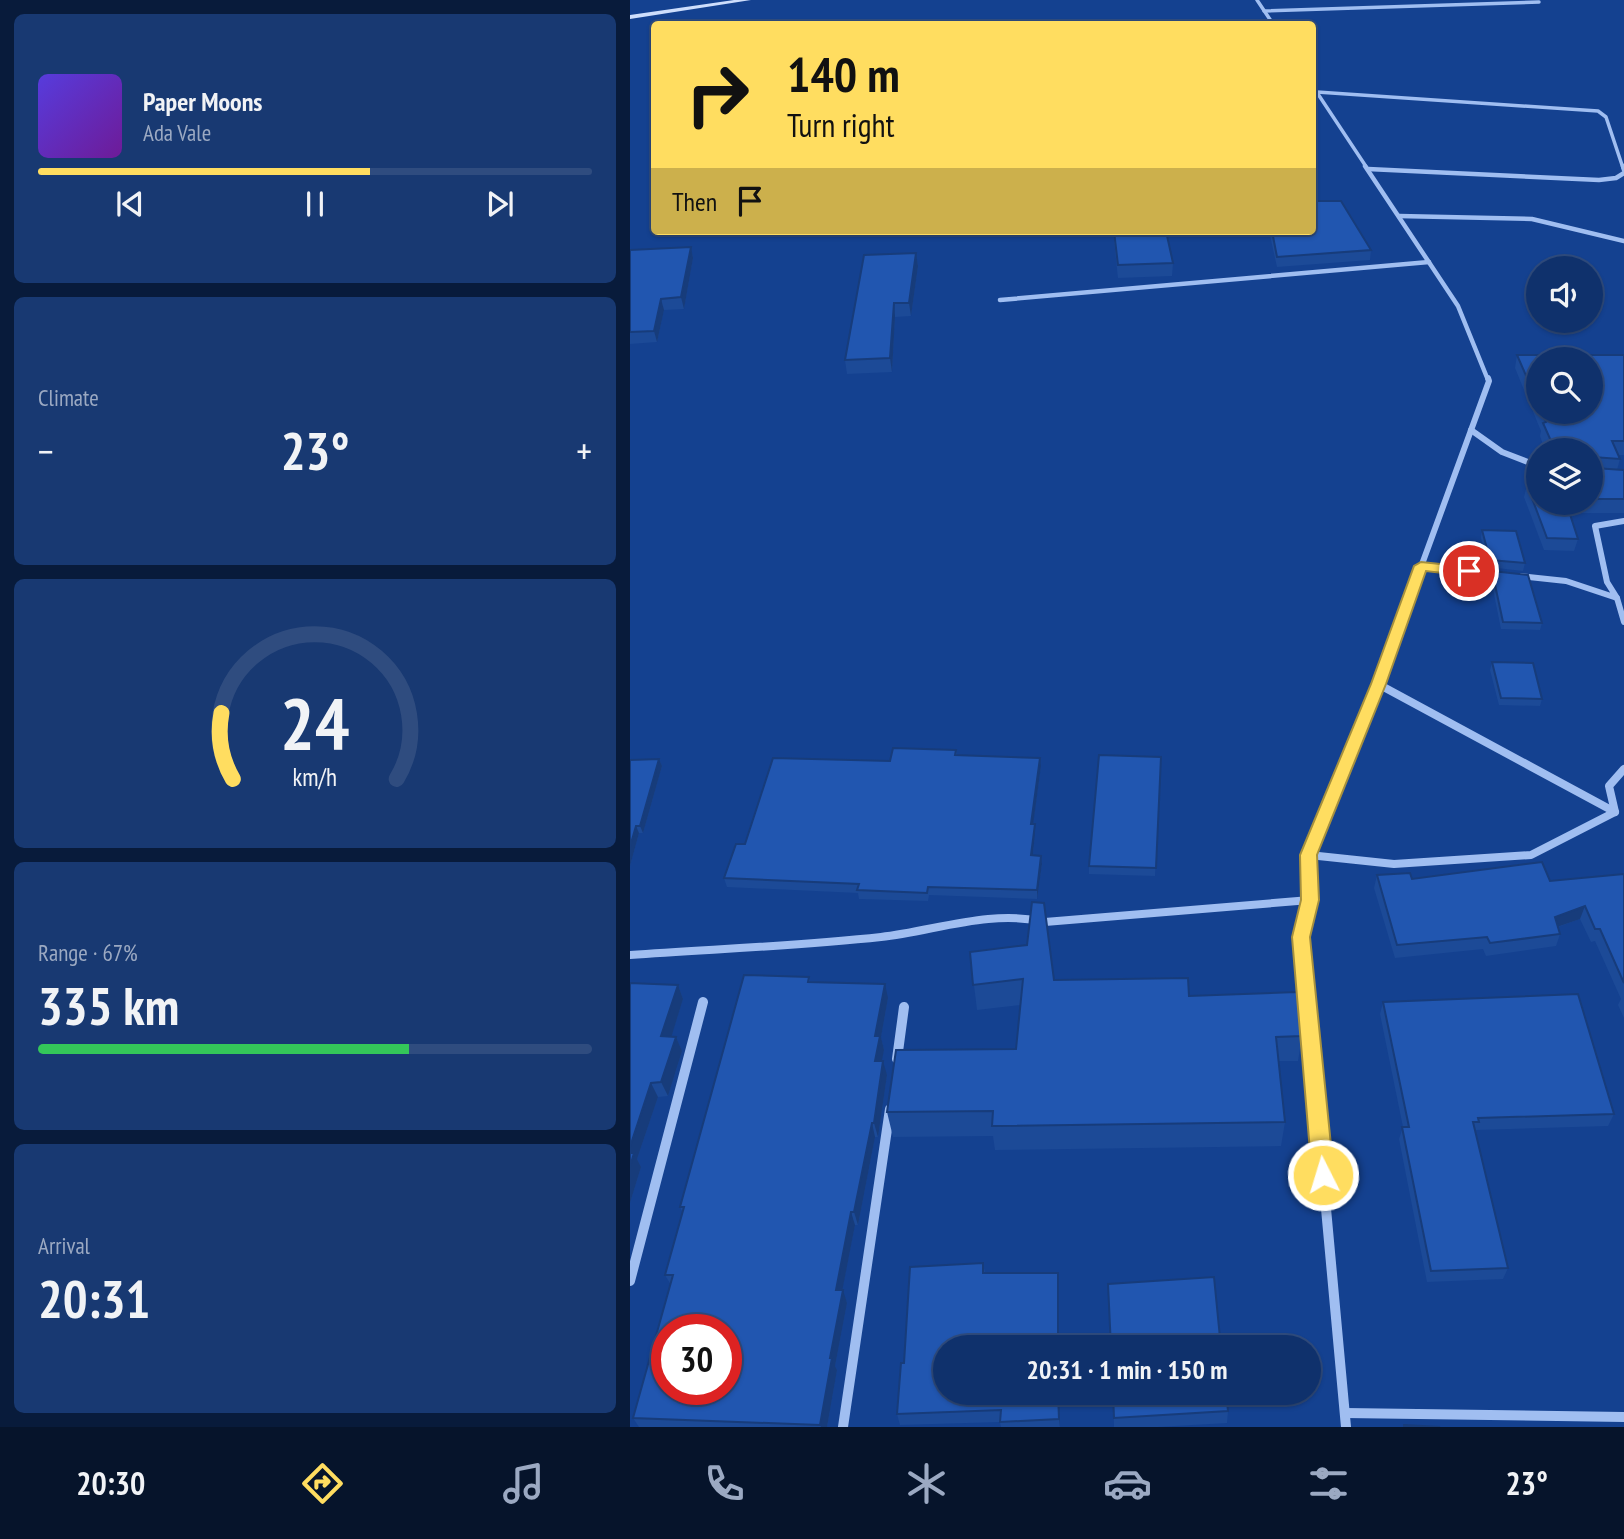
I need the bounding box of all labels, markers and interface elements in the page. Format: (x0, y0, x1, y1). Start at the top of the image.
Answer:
text: 140 m (787, 42, 900, 106)
icon: right (672, 49, 763, 140)
text: Paper Moons (143, 85, 262, 118)
text: Turn right (787, 104, 895, 146)
text: Ada Vale (143, 118, 211, 147)
icon: arrive (731, 182, 769, 220)
icon: previous (111, 185, 149, 223)
icon: pause (296, 185, 334, 223)
icon: next (481, 185, 519, 223)
text: Then (672, 185, 717, 218)
map controls (1526, 256, 1603, 515)
button: sound (1526, 256, 1603, 333)
button: search (1526, 347, 1603, 424)
text: Climate (38, 383, 99, 412)
text: 23° (281, 417, 349, 484)
text: − (38, 426, 54, 475)
text: + (576, 426, 592, 475)
button: layers (1526, 438, 1603, 515)
pin (1439, 541, 1499, 601)
icon: arrive (1450, 552, 1488, 590)
text: 24 (280, 676, 350, 770)
text: km/h (293, 761, 337, 793)
text: Range · 67% (38, 938, 138, 967)
text: 335 km (38, 972, 179, 1039)
position arrow (1286, 1138, 1360, 1212)
text: Arrival (38, 1231, 90, 1260)
text: 20:31 (38, 1265, 150, 1332)
speed limit sign: 30 (651, 1314, 742, 1405)
text: 20:31 · 1 min · 150 m (1027, 1353, 1227, 1386)
icon: directions (298, 1459, 347, 1508)
icon: music (499, 1459, 548, 1508)
icon: phone (700, 1459, 749, 1508)
icon: climate (902, 1459, 951, 1508)
icon: car (1103, 1459, 1152, 1508)
icon: filters (1304, 1459, 1353, 1508)
text: 20:30 (76, 1462, 145, 1504)
text: 23° (1506, 1462, 1548, 1504)

